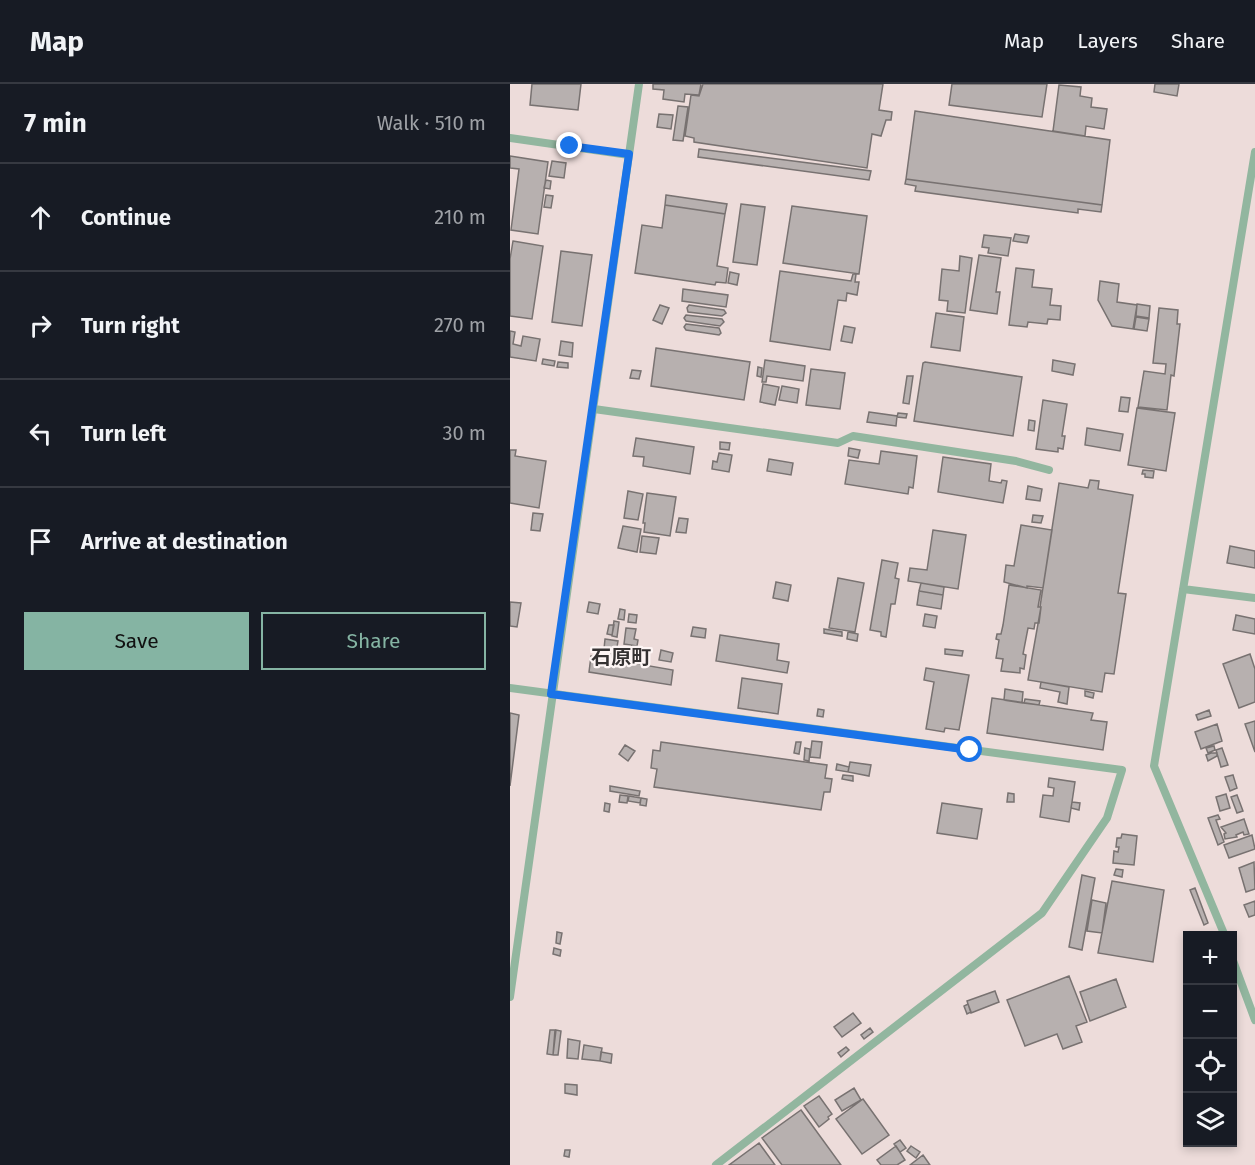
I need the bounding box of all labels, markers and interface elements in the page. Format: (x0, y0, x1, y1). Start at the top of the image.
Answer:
text: Map (30, 25, 84, 58)
text: Map (1004, 28, 1044, 54)
text: Layers (1077, 28, 1138, 54)
text: Share (1171, 28, 1225, 54)
text: 7 min (24, 108, 87, 139)
text: Walk · 510 m (377, 111, 486, 135)
route end (556, 132, 582, 158)
icon: ahead (24, 201, 57, 234)
text: Continue (81, 204, 171, 231)
text: 210 m (434, 205, 486, 229)
icon: right (24, 309, 57, 342)
text: Turn right (81, 312, 180, 339)
text: 270 m (434, 313, 486, 337)
icon: left (24, 417, 57, 450)
text: Turn left (81, 420, 166, 447)
text: 30 m (442, 421, 486, 445)
icon: arrive (24, 525, 57, 558)
text: Arrive at destination (81, 528, 288, 555)
button: Save (24, 612, 249, 670)
button: Share (261, 612, 486, 670)
district label: 石原町 (591, 645, 651, 669)
route start (956, 736, 982, 762)
map controls (1183, 931, 1237, 1147)
button: + (1183, 931, 1237, 985)
button: − (1183, 985, 1237, 1039)
button: locate (1183, 1039, 1237, 1093)
button: layers (1183, 1093, 1237, 1147)

